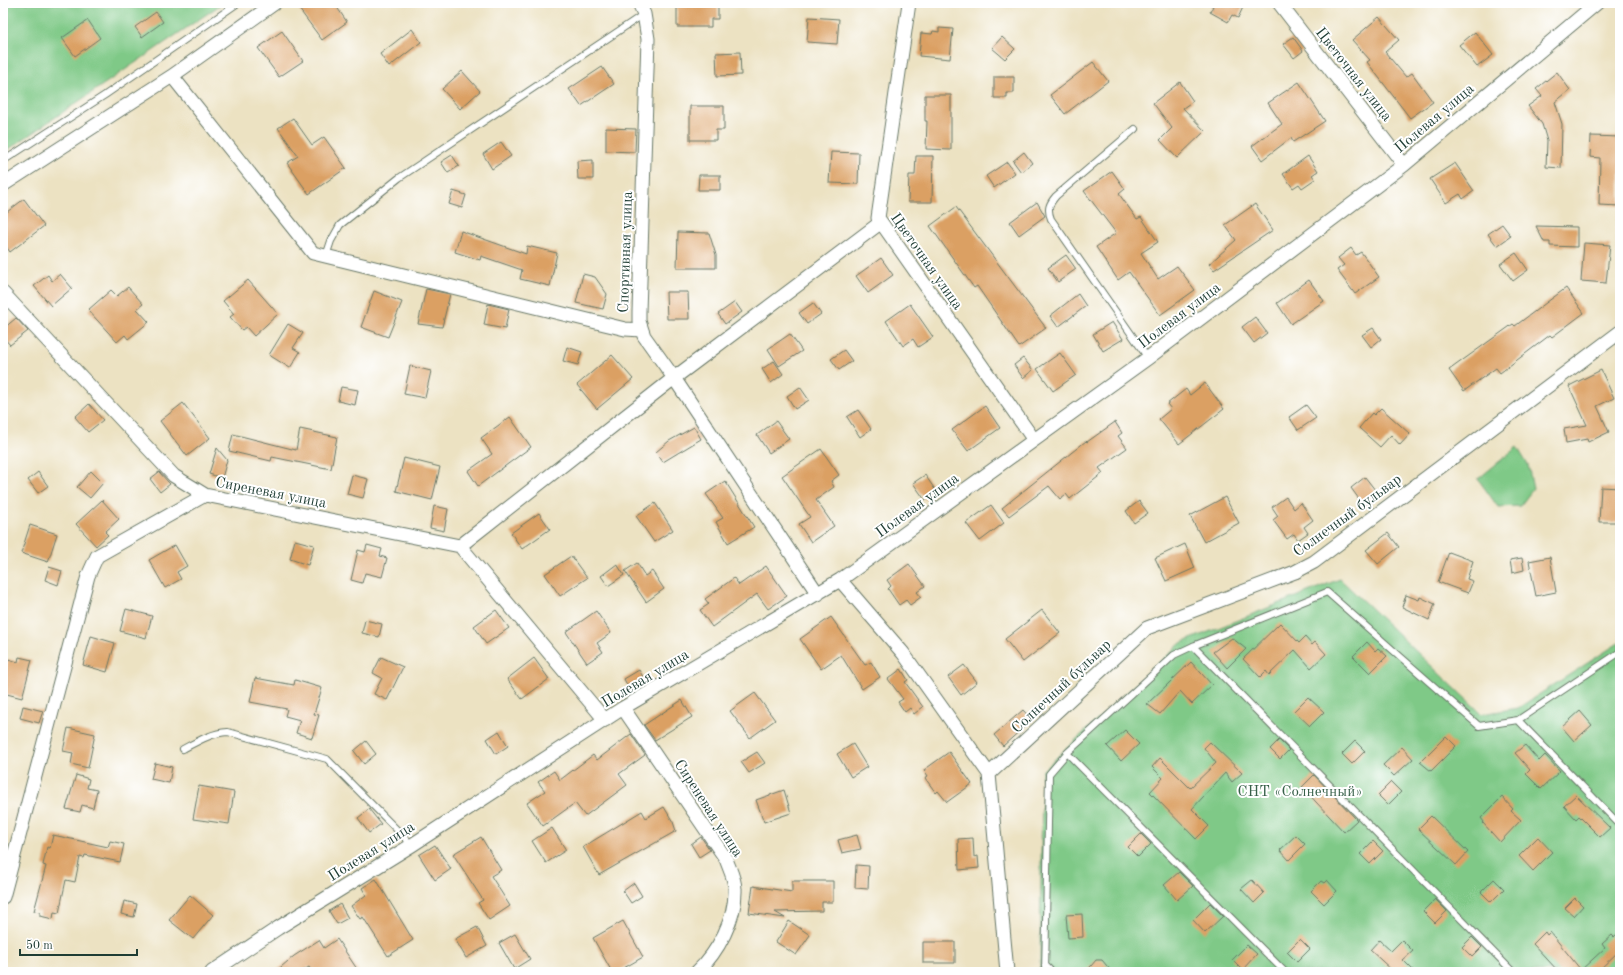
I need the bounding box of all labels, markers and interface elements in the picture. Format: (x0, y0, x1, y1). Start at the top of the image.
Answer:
street label: Цветочная улица (1312, 25, 1394, 125)
street label: Полевая улица (1392, 81, 1478, 157)
street label: Спортивная улица (617, 190, 636, 313)
street label: Цветочная улица (887, 211, 965, 313)
street label: Полевая улица (1136, 280, 1224, 352)
street label: Полевая улица (874, 471, 963, 541)
street label: Солнечный бульвар (1291, 472, 1405, 560)
street label: Сиреневая улица (214, 475, 328, 512)
street label: Солнечный бульвар (1010, 637, 1115, 737)
street label: Полевая улица (600, 647, 692, 711)
street label: Сиреневая улица (671, 757, 745, 861)
park label: СНТ «Солнечный» (1237, 785, 1363, 800)
street label: Полевая улица (326, 819, 418, 885)
scale bar (20, 931, 137, 957)
text: 50 m (26, 939, 53, 952)

